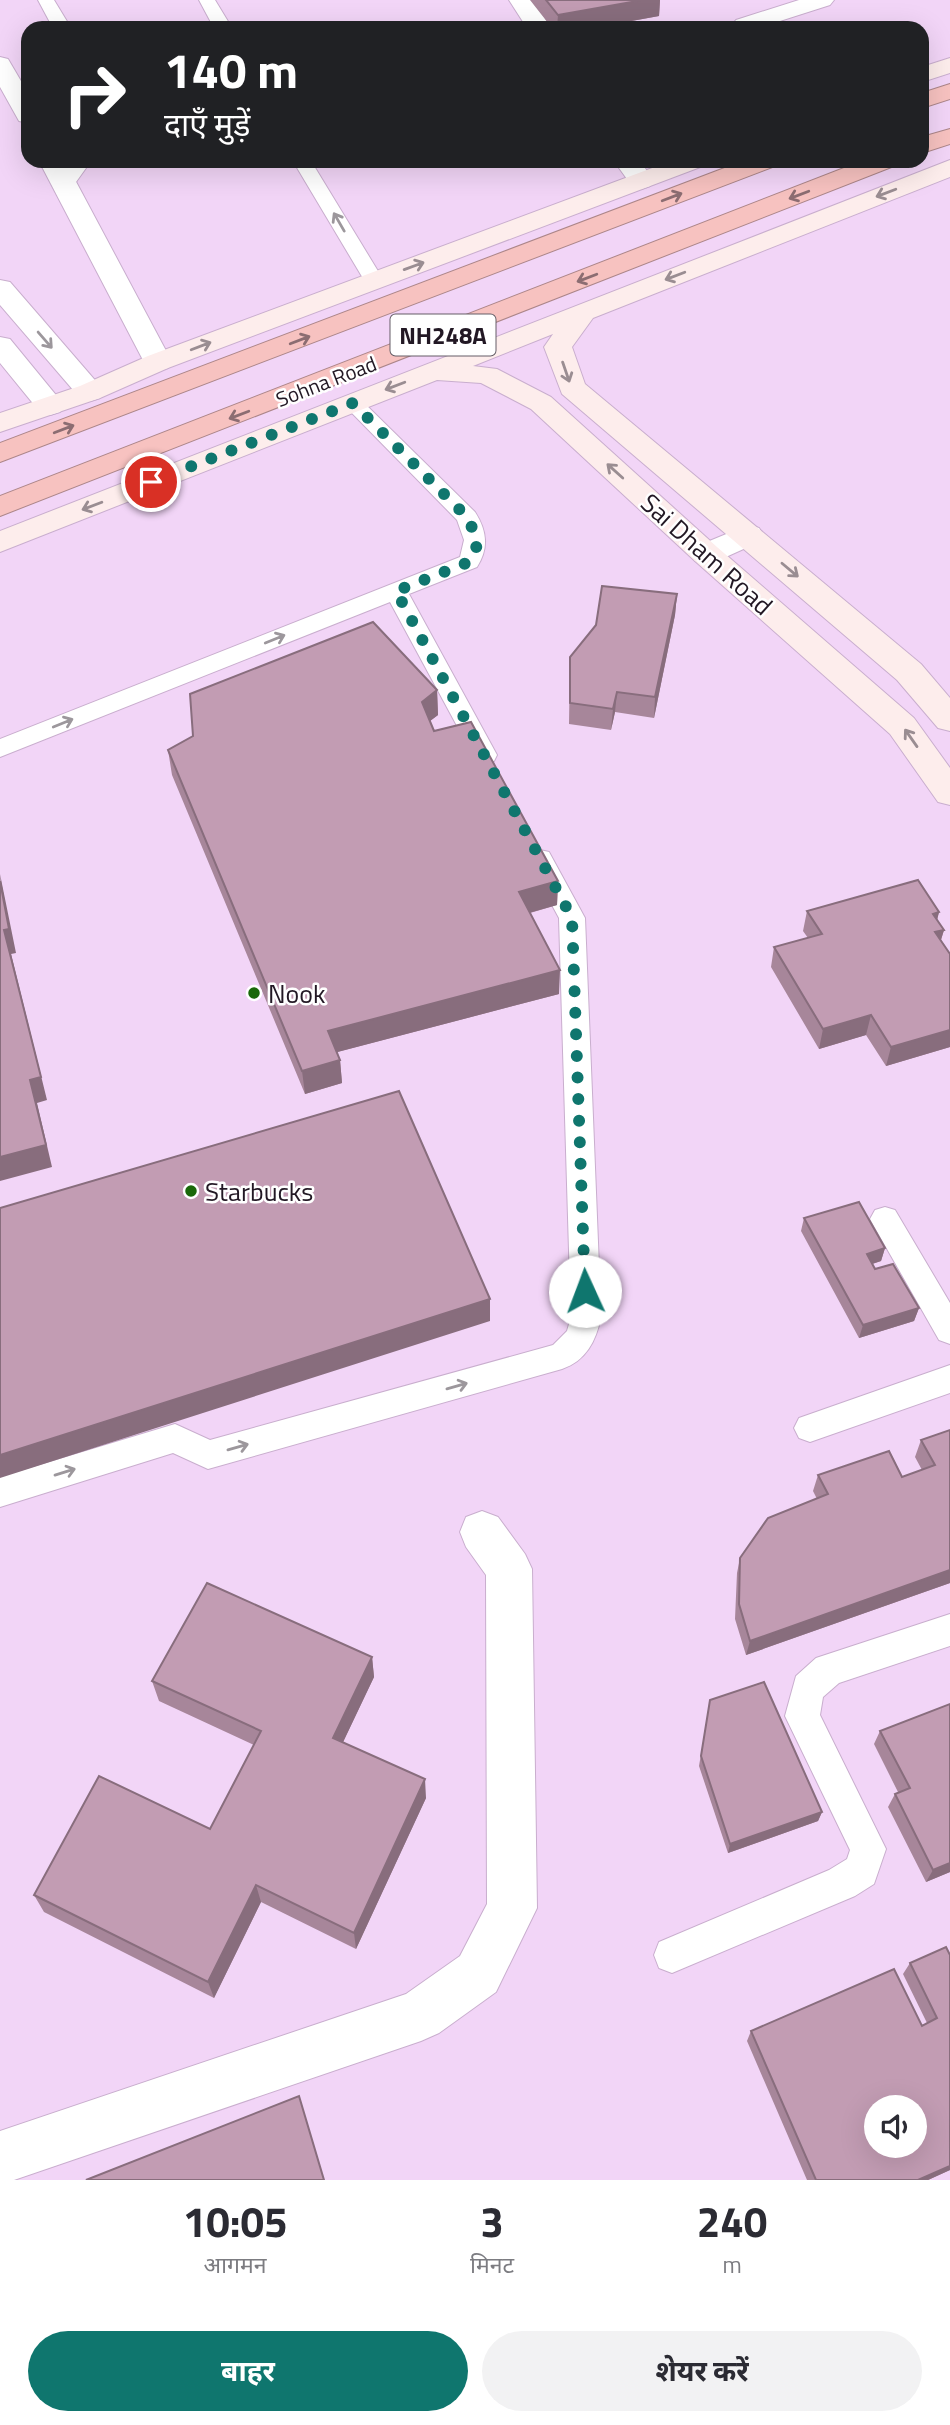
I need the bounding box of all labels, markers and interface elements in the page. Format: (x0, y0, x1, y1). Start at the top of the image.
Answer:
text: 140 m (164, 32, 298, 107)
icon: right (49, 49, 140, 140)
text: दाएँ मुड़ें (164, 100, 250, 148)
one-way arrow (876, 188, 898, 201)
one-way arrow (788, 189, 810, 202)
one-way arrow (661, 190, 683, 203)
one-way arrow (332, 213, 346, 233)
one-way arrow (402, 259, 424, 272)
one-way arrow (664, 271, 686, 284)
one-way arrow (577, 273, 598, 286)
road number: NH248A (390, 314, 495, 356)
one-way arrow (37, 330, 53, 348)
one-way arrow (288, 332, 310, 345)
one-way arrow (189, 339, 211, 351)
street label: Sohna Road (271, 347, 381, 415)
one-way arrow (561, 360, 574, 382)
one-way arrow (384, 381, 406, 394)
one-way arrow (228, 410, 250, 423)
one-way arrow (52, 422, 74, 435)
pin (121, 452, 181, 512)
one-way arrow (607, 462, 624, 479)
icon: arrive (132, 463, 170, 501)
street label: Sai Dham Road (632, 484, 782, 624)
one-way arrow (81, 500, 103, 513)
one-way arrow (780, 562, 798, 578)
one-way arrow (263, 631, 285, 644)
one-way arrow (52, 715, 74, 728)
one-way arrow (903, 729, 918, 748)
place label: Nook (268, 974, 325, 1013)
marker: Nook (246, 985, 262, 1001)
place label: Starbucks (205, 1172, 313, 1211)
marker: Starbucks (183, 1183, 199, 1199)
position arrow (548, 1254, 622, 1328)
one-way arrow (446, 1378, 468, 1391)
one-way arrow (226, 1440, 249, 1453)
one-way arrow (54, 1464, 76, 1477)
map controls (864, 2095, 927, 2158)
button: sound (864, 2095, 927, 2158)
text: 10:05 (183, 2189, 287, 2253)
text: 3 (480, 2189, 504, 2253)
text: 240 (697, 2189, 767, 2253)
text: आगमन (204, 2247, 267, 2282)
text: मिनट (470, 2247, 514, 2282)
text: m (722, 2247, 742, 2282)
button: बाहर (28, 2331, 468, 2411)
button: शेयर करें (482, 2331, 922, 2411)

